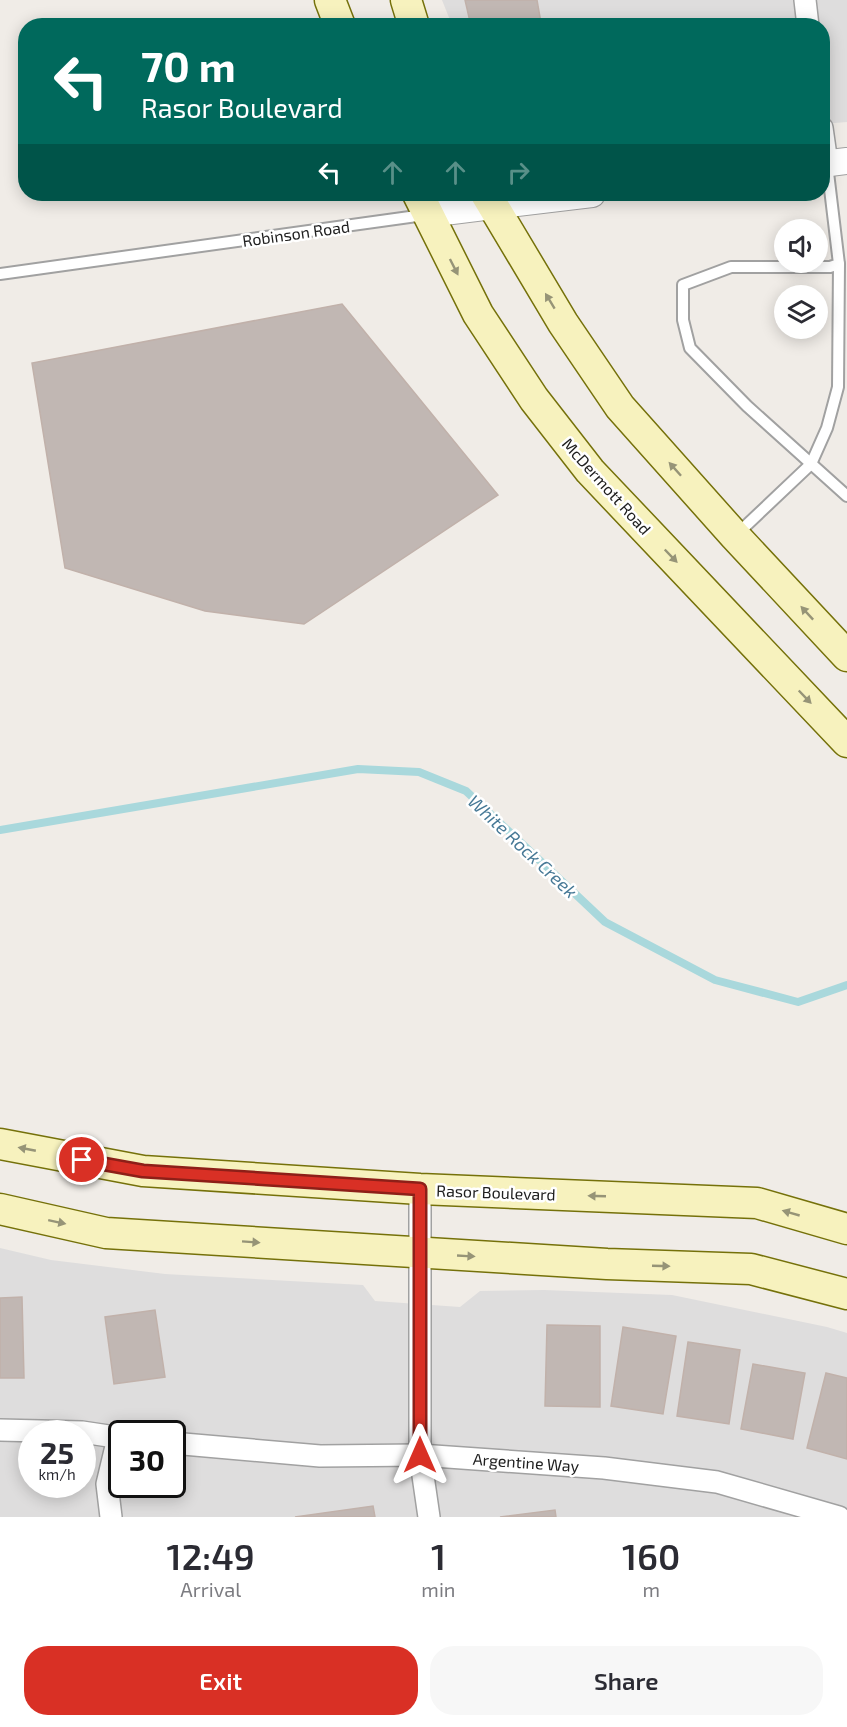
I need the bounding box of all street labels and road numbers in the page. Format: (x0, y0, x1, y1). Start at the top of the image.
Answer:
street label: Robinson Road (241, 216, 351, 250)
street label: McDermott Road (559, 434, 655, 538)
street label: Rasor Boulevard (436, 1180, 556, 1204)
street label: Argentine Way (472, 1449, 580, 1475)

